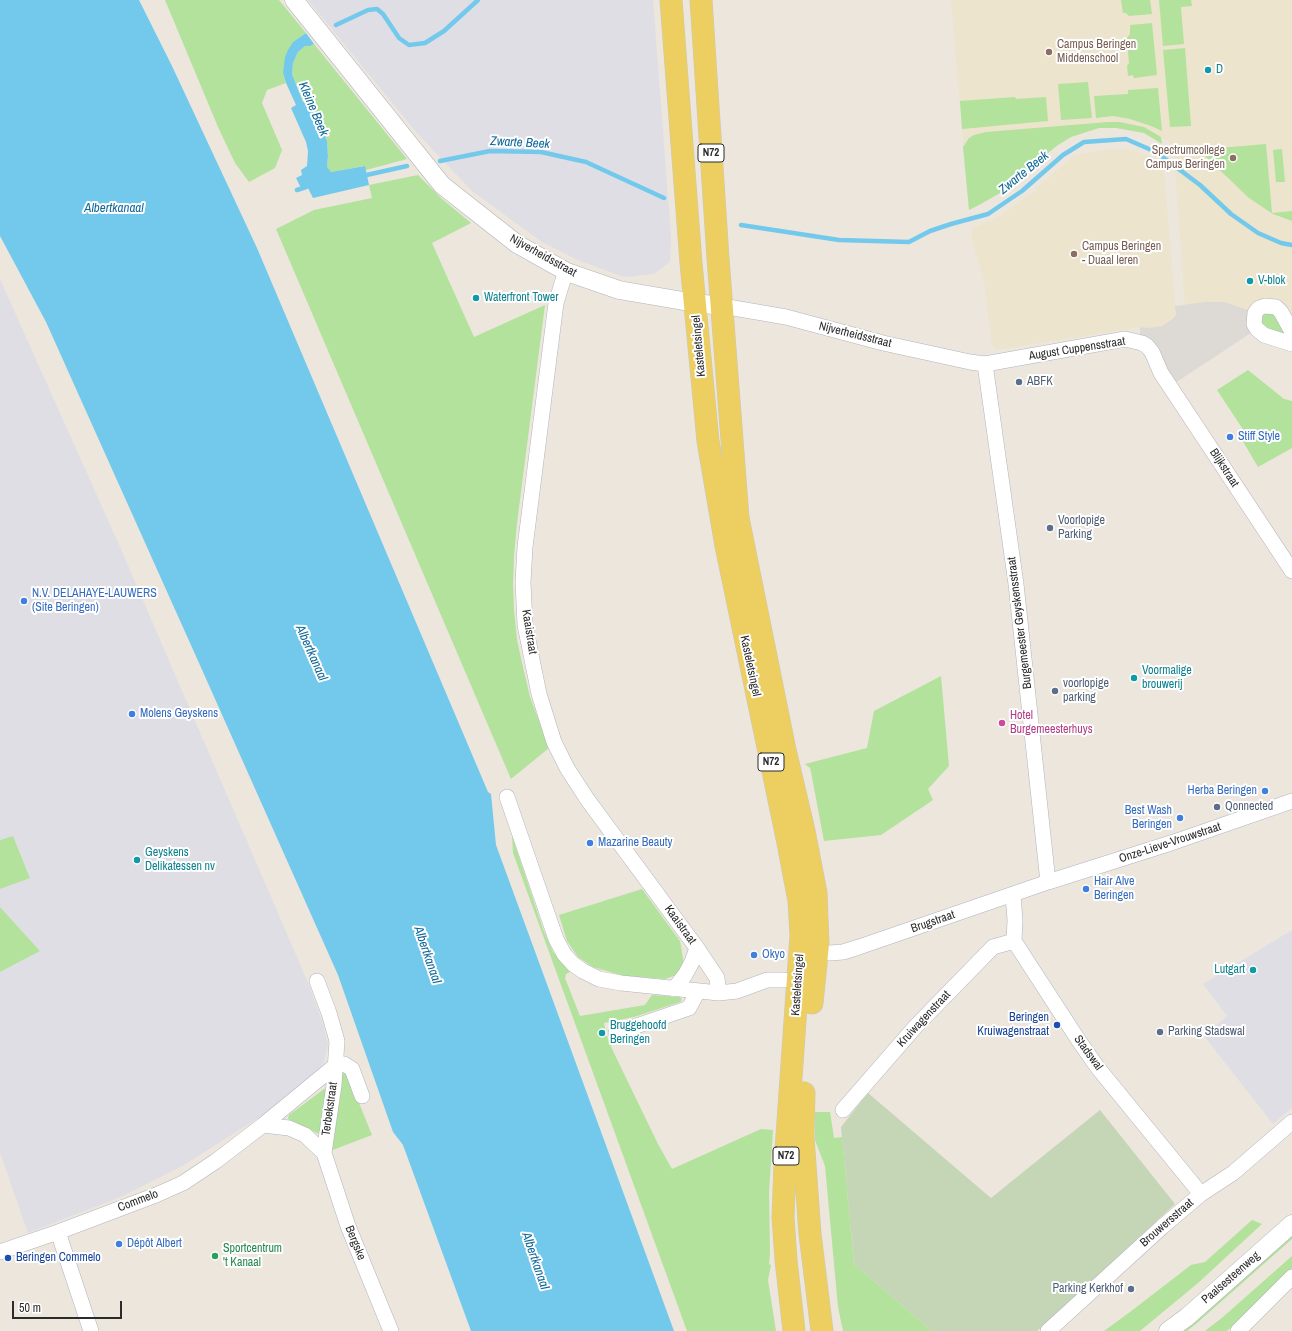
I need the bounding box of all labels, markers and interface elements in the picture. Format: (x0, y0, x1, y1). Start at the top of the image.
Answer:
place label: Campus Beringen Middenschool (1057, 38, 1136, 66)
marker: Campus Beringen Middenschool (1044, 47, 1054, 57)
place label: D (1216, 63, 1223, 77)
marker: D (1203, 65, 1213, 75)
water label: Kleine Beek (295, 79, 331, 139)
water label: Zwarte Beek (490, 134, 550, 152)
road number: N72 (698, 144, 724, 162)
place label: Spectrumcollege Campus Beringen (1146, 144, 1225, 172)
water label: Zwarte Beek (996, 148, 1052, 198)
marker: Spectrumcollege Campus Beringen (1228, 153, 1238, 163)
water label: Albertkanaal (84, 201, 144, 217)
street label: Nijverheidsstraat (507, 232, 579, 280)
place label: Campus Beringen - Duaal leren (1082, 240, 1161, 268)
marker: Campus Beringen - Duaal leren (1069, 249, 1079, 259)
place label: V-blok (1258, 274, 1285, 288)
marker: V-blok (1245, 276, 1255, 286)
place label: Waterfront Tower (484, 291, 559, 305)
marker: Waterfront Tower (471, 293, 481, 303)
street label: Kasteletsingel (689, 315, 709, 377)
street label: Nijverheidsstraat (817, 319, 893, 351)
street label: August Cuppensstraat (1028, 334, 1126, 364)
place label: ABFK (1027, 375, 1053, 389)
marker: ABFK (1014, 377, 1024, 387)
place label: Stiff Style (1238, 430, 1280, 444)
marker: Stiff Style (1225, 432, 1235, 442)
street label: Blijkstraat (1206, 446, 1242, 490)
place label: Voorlopige Parking (1058, 514, 1105, 542)
marker: Voorlopige Parking (1045, 523, 1055, 533)
street label: Burgemeester Geyskensstraat (1005, 556, 1035, 690)
place label: N.V. DELAHAYE-LAUWERS (Site Beringen) (32, 587, 157, 615)
marker: N.V. DELAHAYE-LAUWERS (Site Beringen) (19, 596, 29, 606)
street label: Kaaistraat (518, 609, 540, 655)
water label: Albertkanaal (292, 623, 330, 683)
street label: Kasteletsingel (737, 634, 763, 698)
place label: Voormalige brouwerij (1142, 664, 1192, 692)
marker: Voormalige brouwerij (1129, 673, 1139, 683)
place label: voorlopige parking (1063, 677, 1109, 705)
marker: voorlopige parking (1050, 686, 1060, 696)
place label: Molens Geyskens (140, 707, 218, 721)
marker: Molens Geyskens (127, 709, 137, 719)
place label: Hotel Burgemeesterhuys (1010, 709, 1093, 737)
marker: Hotel Burgemeesterhuys (997, 718, 1007, 728)
road number: N72 (758, 753, 784, 771)
place label: Herba Beringen (1188, 784, 1257, 798)
marker: Herba Beringen (1260, 786, 1270, 796)
place label: Qonnected (1225, 800, 1273, 814)
marker: Qonnected (1212, 802, 1222, 812)
place label: Best Wash Beringen (1125, 804, 1172, 832)
marker: Best Wash Beringen (1175, 813, 1185, 823)
street label: Onze-Lieve-Vrouwstraat (1117, 820, 1223, 866)
place label: Mazarine Beauty (598, 836, 672, 850)
marker: Mazarine Beauty (585, 838, 595, 848)
place label: Geyskens Delikatessen nv (145, 846, 215, 874)
marker: Geyskens Delikatessen nv (132, 855, 142, 865)
place label: Hair Alve Beringen (1094, 875, 1134, 903)
marker: Hair Alve Beringen (1081, 884, 1091, 894)
street label: Kaaistraat (661, 903, 699, 947)
street label: Brugstraat (909, 908, 957, 936)
water label: Albertkanaal (410, 924, 444, 986)
place label: Okyo (762, 948, 785, 962)
marker: Okyo (749, 950, 759, 960)
street label: Kasteletsingel (789, 954, 807, 1016)
place label: Lutgart (1214, 963, 1245, 977)
marker: Lutgart (1248, 965, 1258, 975)
street label: Kruiwagenstraat (894, 988, 954, 1050)
place label: Beringen Kruiwagenstraat (977, 1011, 1049, 1039)
place label: Bruggehoofd Beringen (610, 1019, 666, 1047)
marker: Beringen Kruiwagenstraat (1052, 1020, 1062, 1030)
place label: Parking Stadswal (1168, 1025, 1245, 1039)
marker: Parking Stadswal (1155, 1027, 1165, 1037)
marker: Bruggehoofd Beringen (597, 1028, 607, 1038)
street label: Stadswal (1070, 1033, 1106, 1073)
street label: Terbekstraat (319, 1081, 341, 1137)
road number: N72 (773, 1147, 799, 1165)
street label: Commelo (116, 1187, 160, 1215)
street label: Brouwersstraat (1137, 1196, 1197, 1250)
street label: Bergske (342, 1224, 368, 1262)
water label: Albertkanaal (518, 1230, 552, 1292)
place label: Dépôt Albert (127, 1237, 182, 1251)
marker: Dépôt Albert (114, 1239, 124, 1249)
place label: Sportcentrum 't Kanaal (223, 1242, 282, 1270)
street label: Paalsesteenweg (1199, 1249, 1263, 1307)
place label: Beringen Commelo (16, 1251, 101, 1265)
marker: Sportcentrum 't Kanaal (210, 1251, 220, 1261)
marker: Beringen Commelo (3, 1253, 13, 1263)
place label: Parking Kerkhof (1052, 1282, 1123, 1296)
marker: Parking Kerkhof (1126, 1284, 1136, 1294)
scale bar (14, 1293, 124, 1319)
text: 50 m (19, 1300, 41, 1316)

